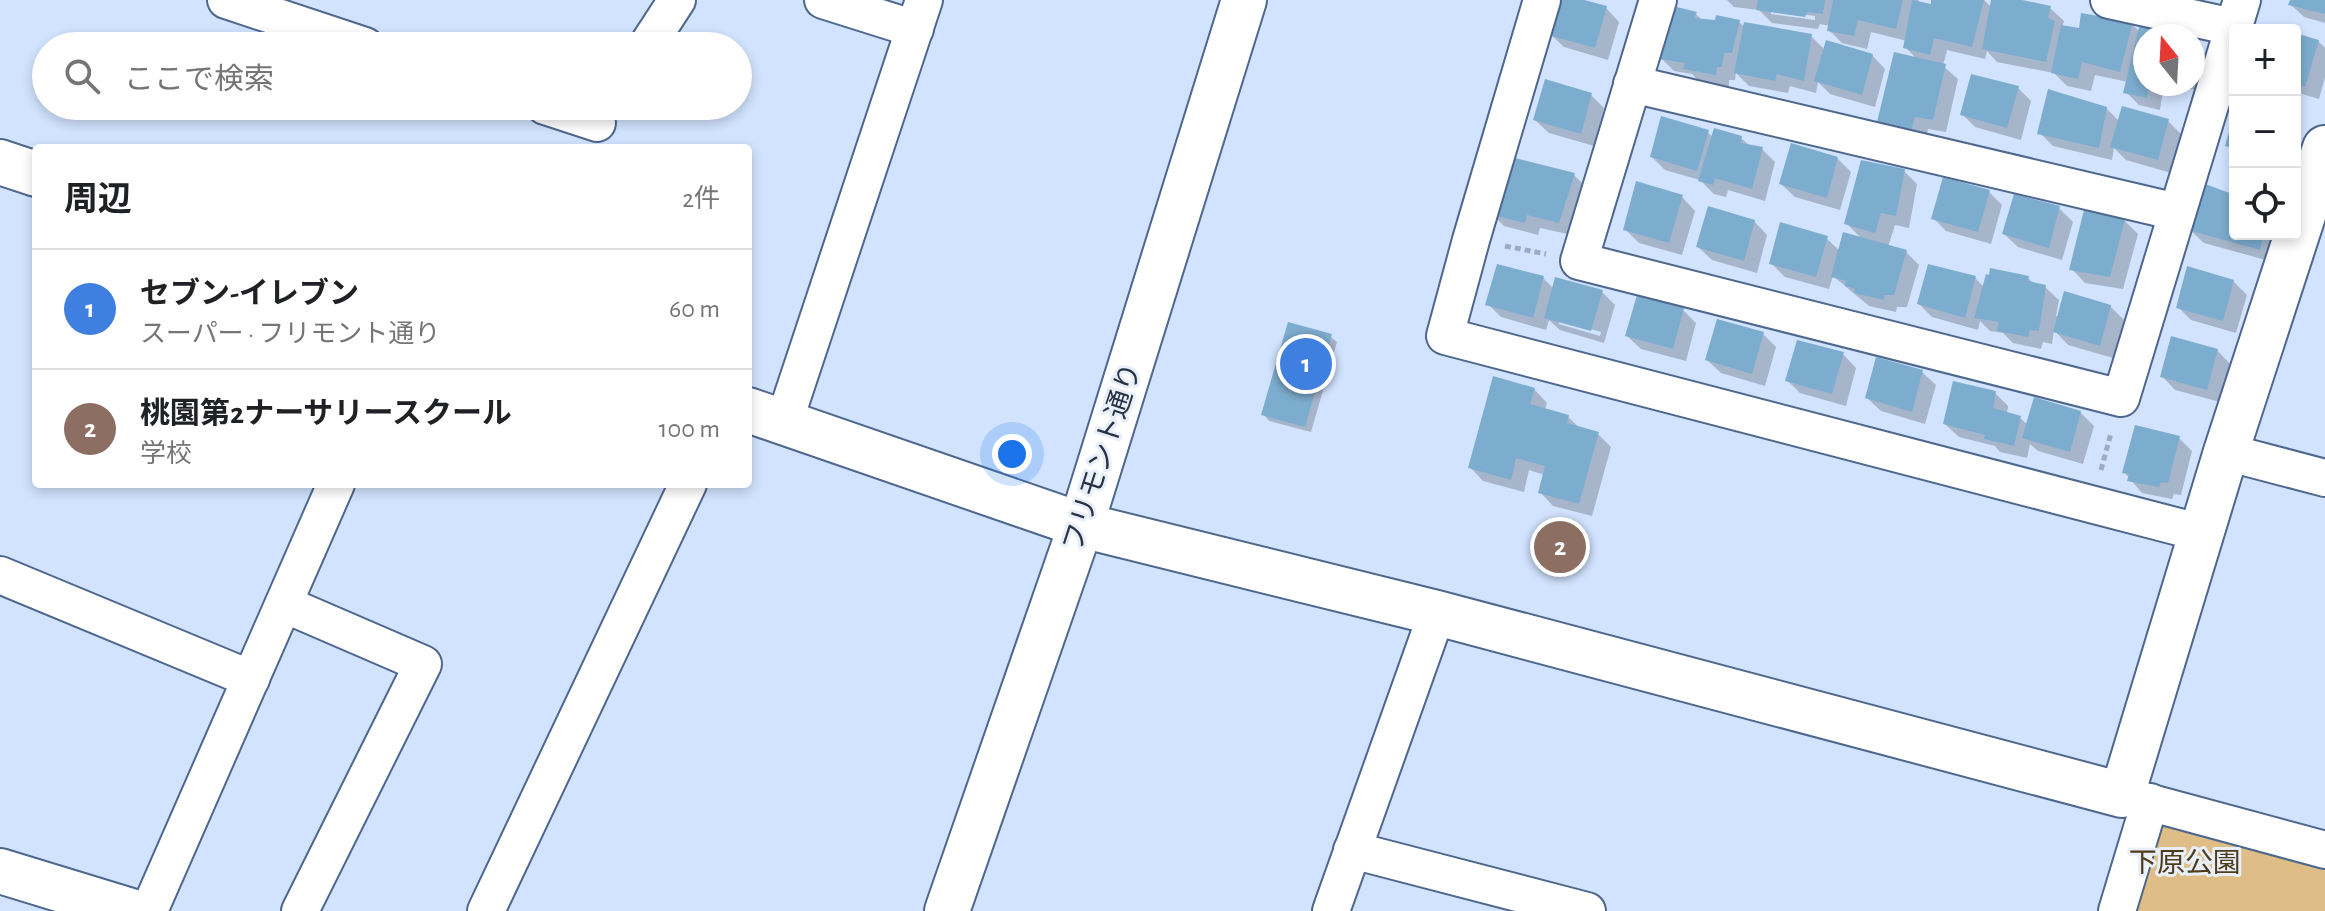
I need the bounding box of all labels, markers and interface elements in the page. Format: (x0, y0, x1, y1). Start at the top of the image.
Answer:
north arrow (2133, 24, 2205, 96)
map controls (2229, 24, 2301, 240)
button: + (2229, 24, 2301, 96)
search box (32, 32, 752, 120)
icon: search (60, 54, 104, 98)
text: ここで検索 (124, 65, 274, 95)
button: − (2229, 96, 2301, 168)
button: locate (2229, 168, 2301, 240)
text: 周辺 (64, 183, 132, 217)
text: 2件 (682, 186, 720, 212)
text: セブン-イレブン (140, 279, 359, 309)
text: 1 (85, 296, 95, 322)
text: 60 m (669, 296, 720, 322)
text: スーパー · フリモント通り (140, 321, 440, 347)
pin: 1 (1280, 334, 1332, 394)
street label: フリモント通り (1057, 359, 1147, 555)
text: 桃園第2ナーサリースクール (140, 399, 512, 429)
text: 2 (84, 416, 96, 442)
text: 100 m (659, 416, 720, 442)
your location (992, 434, 1032, 474)
text: 学校 (140, 441, 192, 467)
pin: 2 (1534, 517, 1586, 577)
park label: 下原公園 (2129, 849, 2241, 878)

